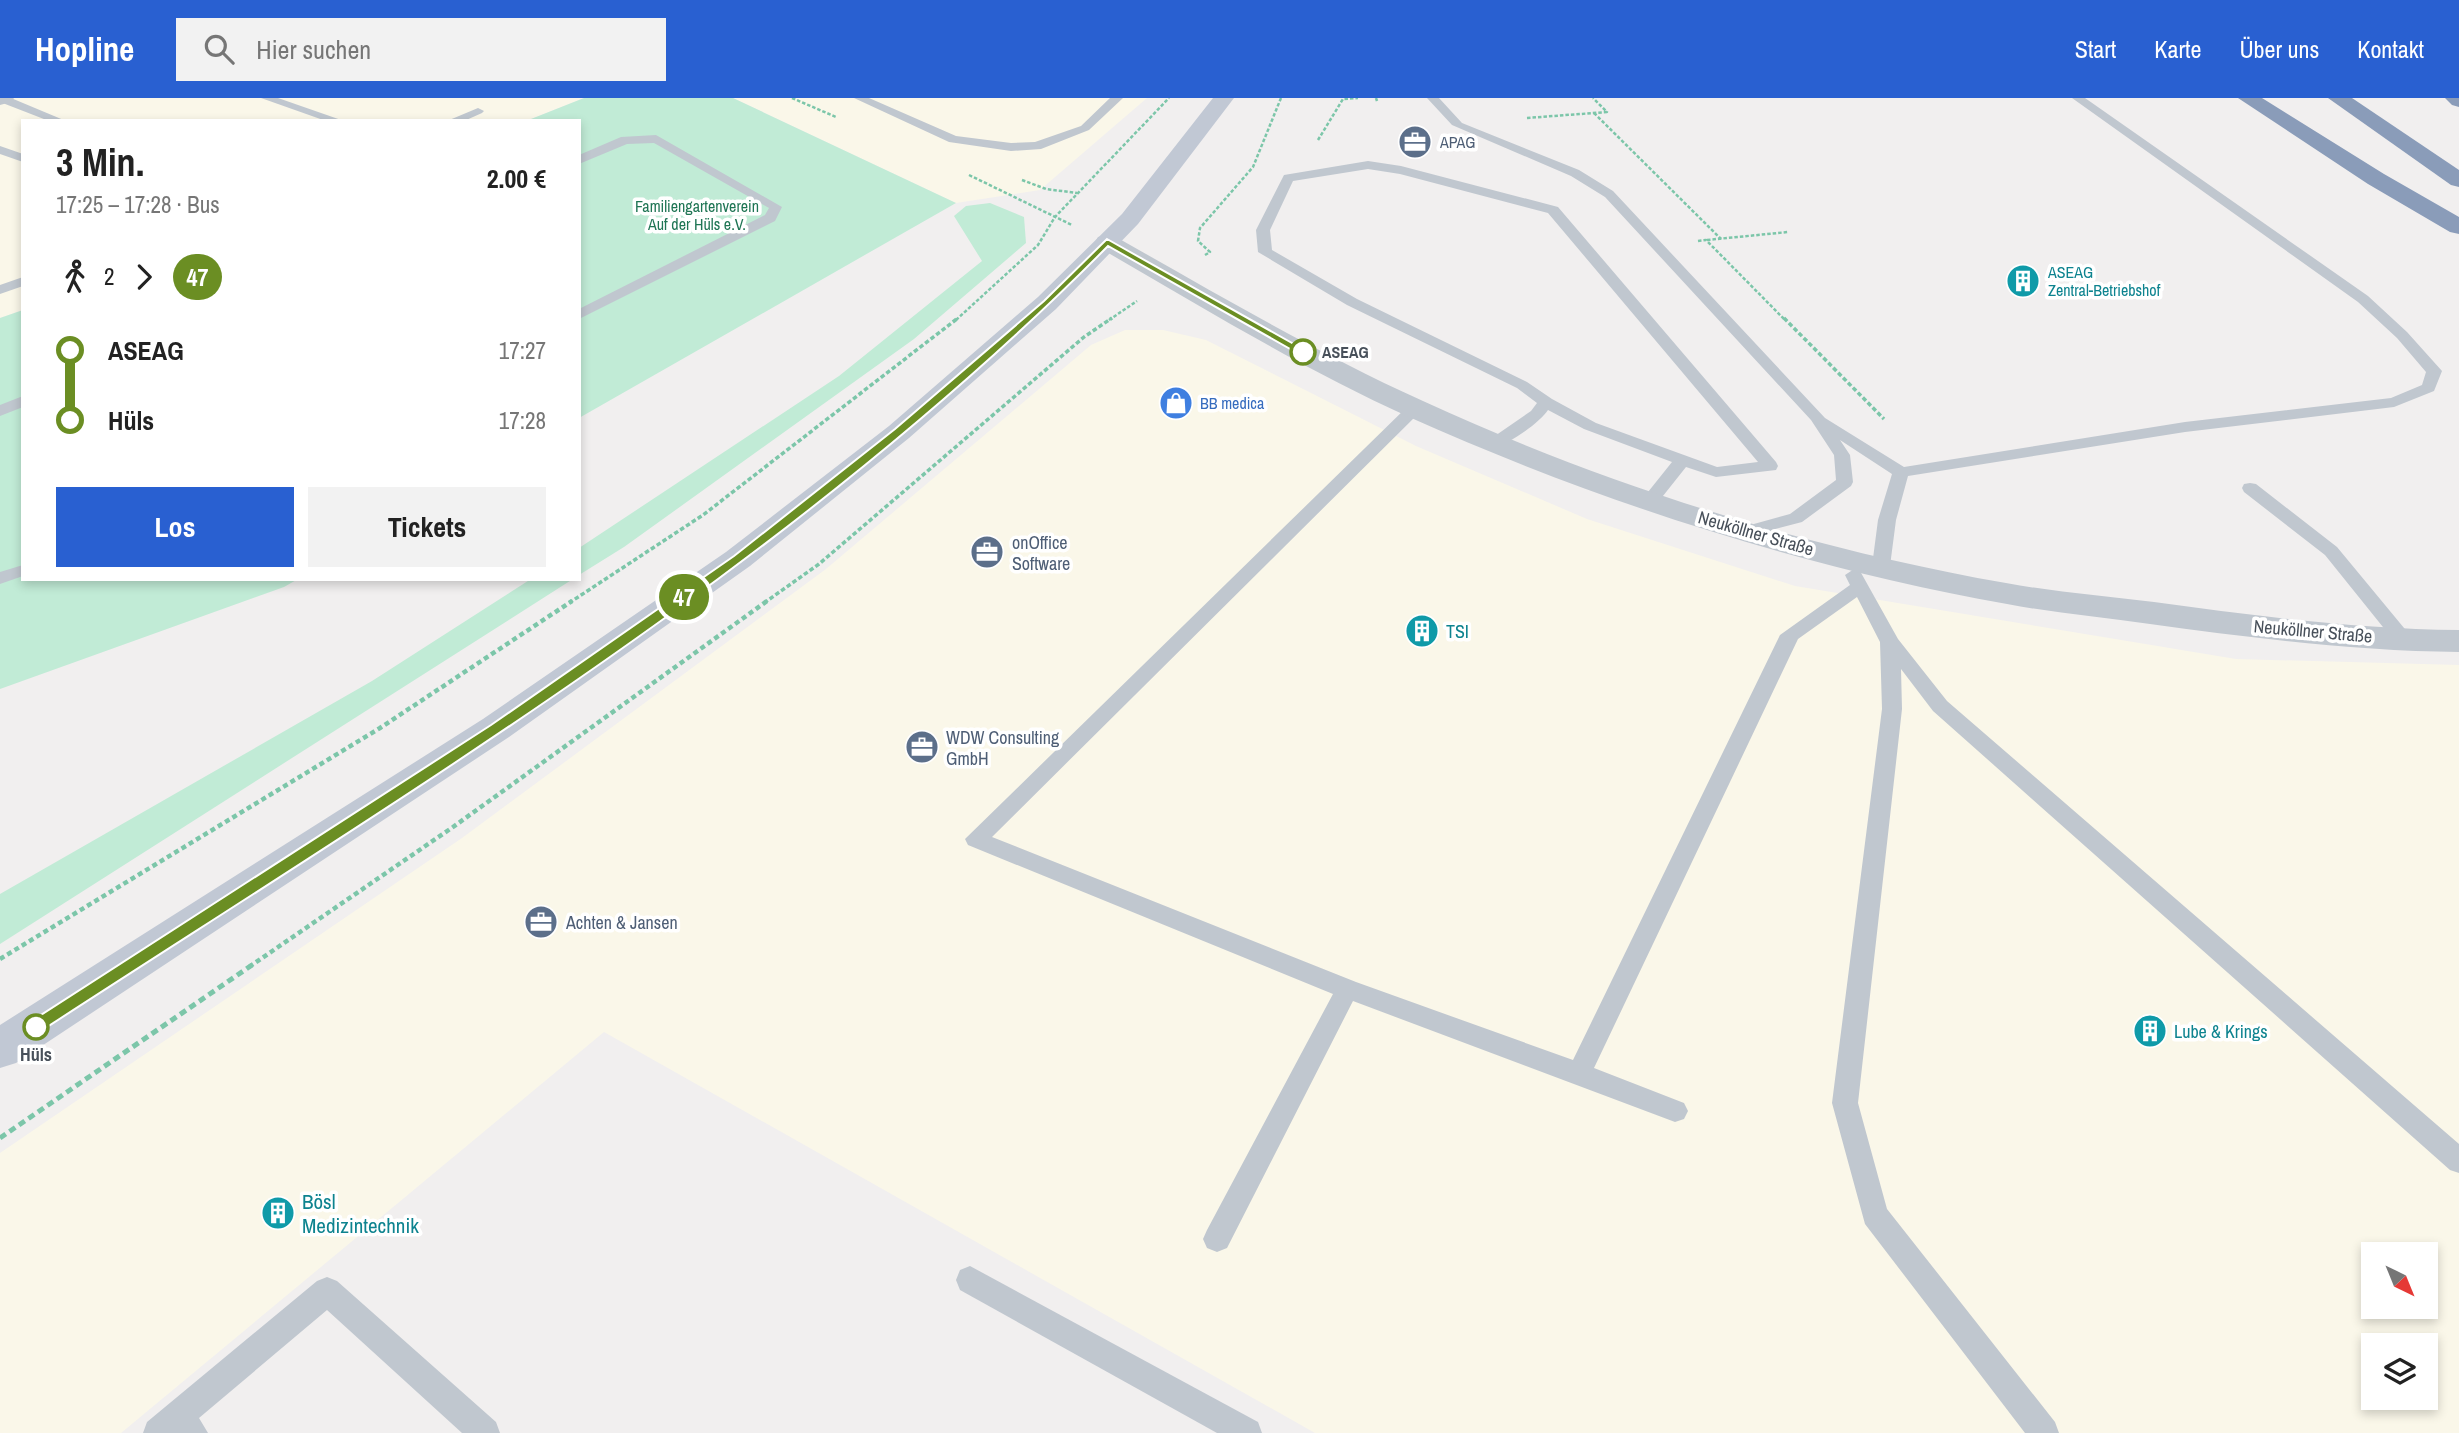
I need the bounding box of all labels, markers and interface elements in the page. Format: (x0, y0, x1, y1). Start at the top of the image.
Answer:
search box (176, 18, 666, 81)
text: Hopline (35, 27, 134, 71)
icon: search (200, 30, 238, 68)
text: Hier suchen (256, 32, 371, 67)
text: Start (2075, 33, 2116, 65)
text: Karte (2154, 33, 2201, 65)
text: Über uns (2239, 33, 2319, 65)
text: Kontakt (2357, 33, 2424, 65)
office icon: APAG (1396, 123, 1434, 161)
place label: APAG (1439, 131, 1476, 153)
text: 3 Min. (56, 137, 144, 188)
text: 2.00 € (487, 161, 546, 196)
text: 17:25 – 17:28 · Bus (56, 189, 220, 220)
park label: Familiengartenverein Auf der Hüls e.V. (635, 195, 759, 235)
icon: walk (56, 258, 94, 296)
icon: forward (125, 258, 163, 296)
text: 2 (104, 261, 115, 292)
text: 47 (187, 261, 208, 293)
place label: ASEAG Zentral-Betriebshof (2047, 261, 2161, 301)
building icon: ASEAG Zentral-Betriebshof (2004, 262, 2042, 300)
text: ASEAG (108, 333, 184, 368)
text: 17:27 (499, 335, 546, 366)
marker: ASEAG (1290, 339, 1316, 365)
place label: ASEAG (1322, 341, 1369, 363)
shop icon: BB medica (1157, 384, 1195, 422)
place label: BB medica (1200, 392, 1265, 414)
text: Hüls (108, 403, 154, 438)
text: 17:28 (499, 405, 546, 436)
button: Los (56, 487, 294, 567)
button: Tickets (308, 487, 546, 567)
street label: Neuköllner Straße (1695, 505, 1817, 561)
place label: onOffice Software (1012, 530, 1070, 576)
office icon: onOffice Software (968, 533, 1006, 571)
line badge: 47 (652, 574, 716, 620)
text: 47 (673, 581, 695, 613)
building icon: TSI (1403, 612, 1441, 650)
street label: Neuköllner Straße (2253, 613, 2373, 649)
place label: TSI (1446, 619, 1469, 644)
place label: WDW Consulting GmbH (946, 725, 1060, 771)
office icon: WDW Consulting GmbH (903, 728, 941, 766)
office icon: Achten & Jansen (522, 903, 560, 941)
place label: Achten & Jansen (565, 910, 678, 935)
building icon: Lube & Krings (2131, 1012, 2169, 1050)
marker: Hüls (23, 1014, 49, 1040)
place label: Lube & Krings (2174, 1019, 2268, 1044)
place label: Hüls (20, 1042, 52, 1067)
place label: Bösl Medizintechnik (302, 1187, 419, 1240)
building icon: Bösl Medizintechnik (259, 1194, 297, 1232)
north arrow (2361, 1242, 2438, 1320)
map controls (2361, 1242, 2438, 1410)
button: layers (2361, 1333, 2438, 1410)

